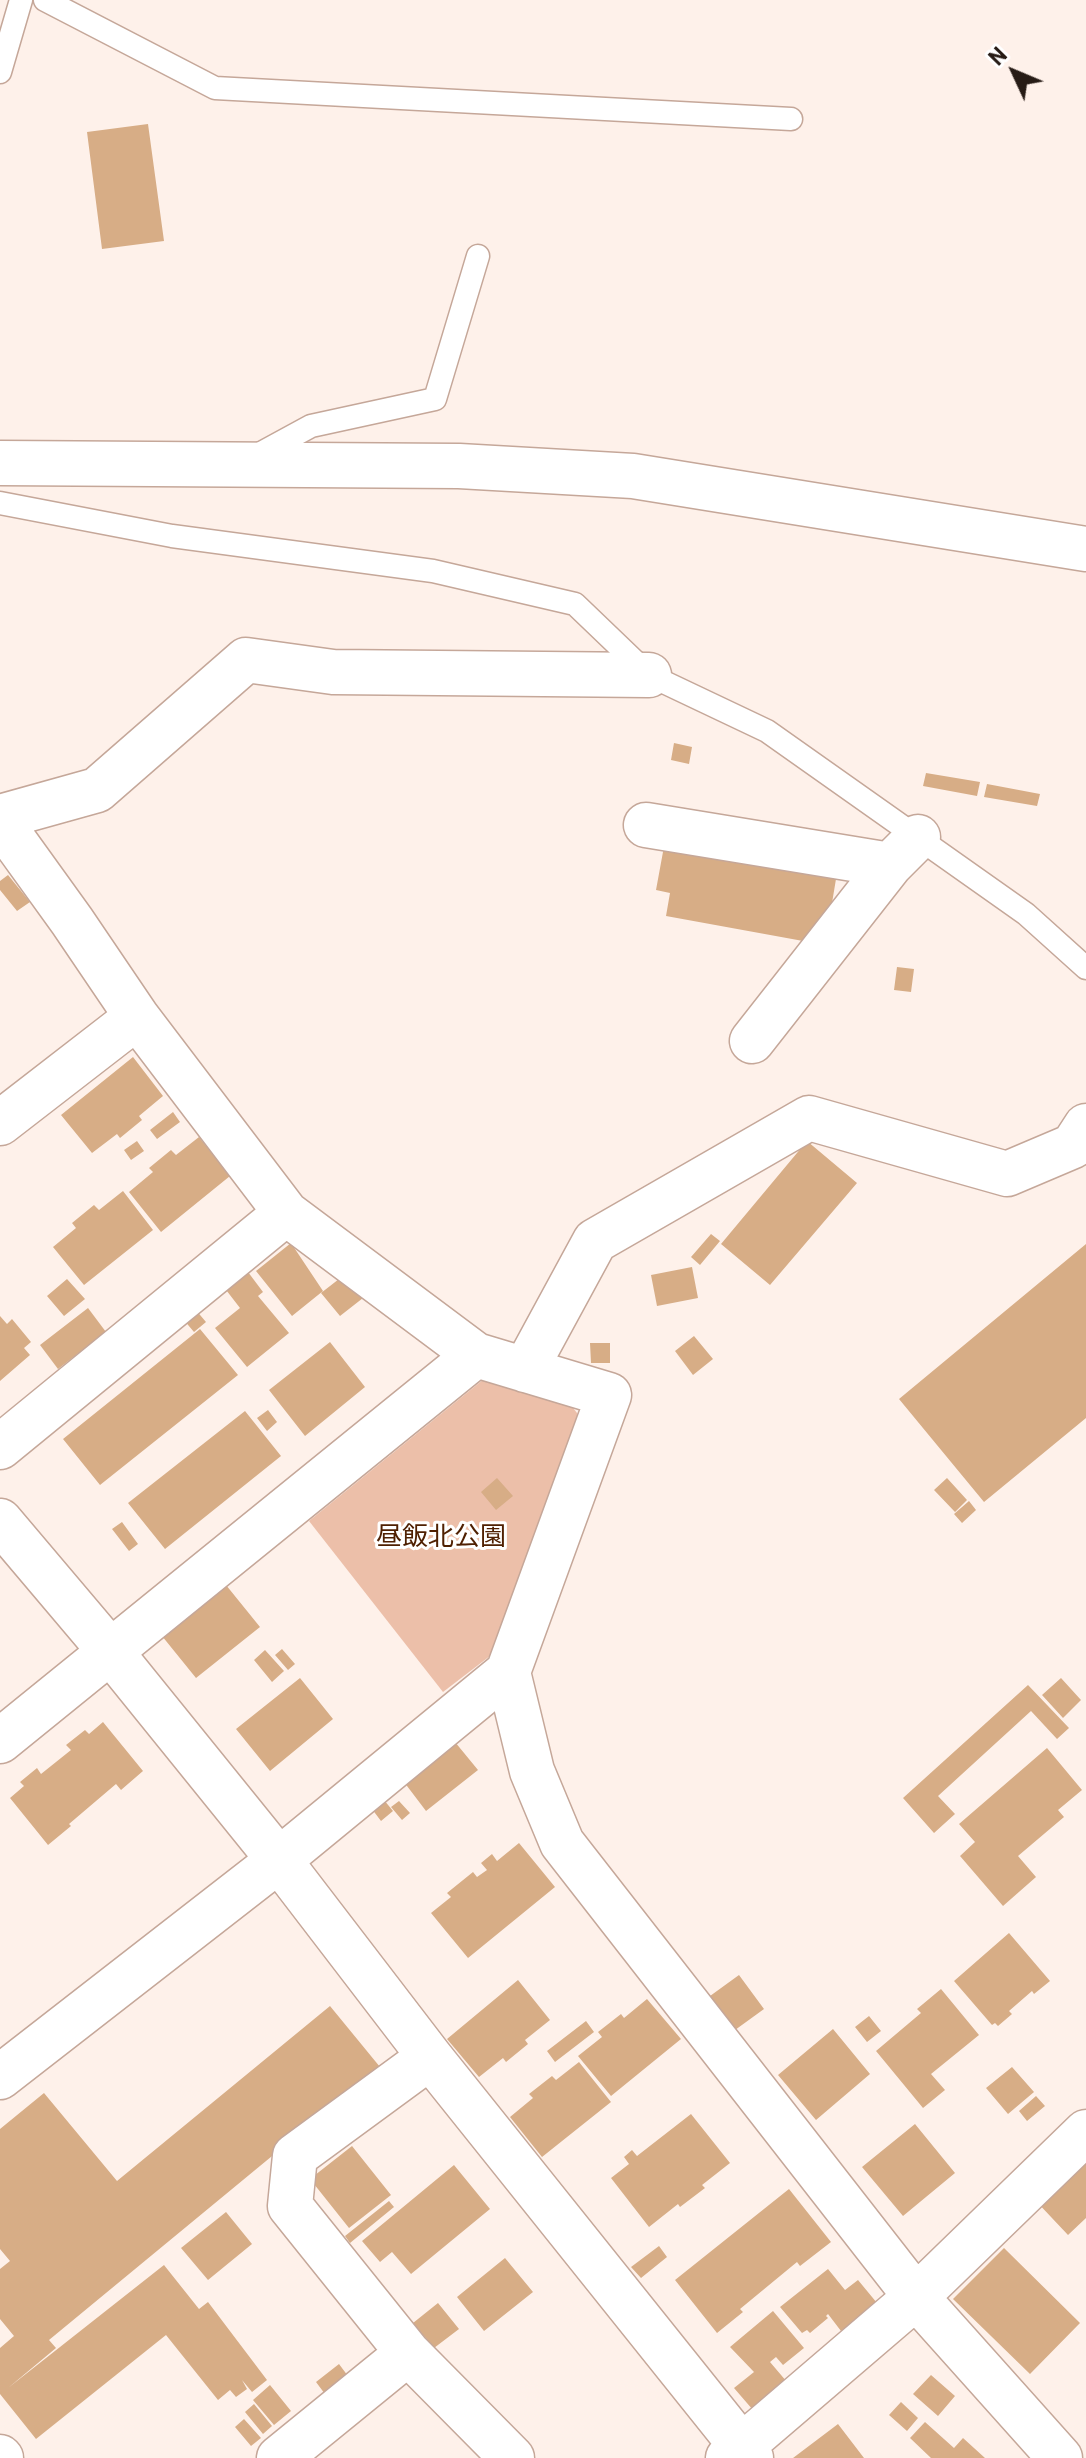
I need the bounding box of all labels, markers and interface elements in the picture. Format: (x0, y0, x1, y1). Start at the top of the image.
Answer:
north arrow (974, 32, 1054, 112)
text: N (982, 41, 1011, 70)
park label: 昼飯北公園 (376, 1520, 506, 1552)

